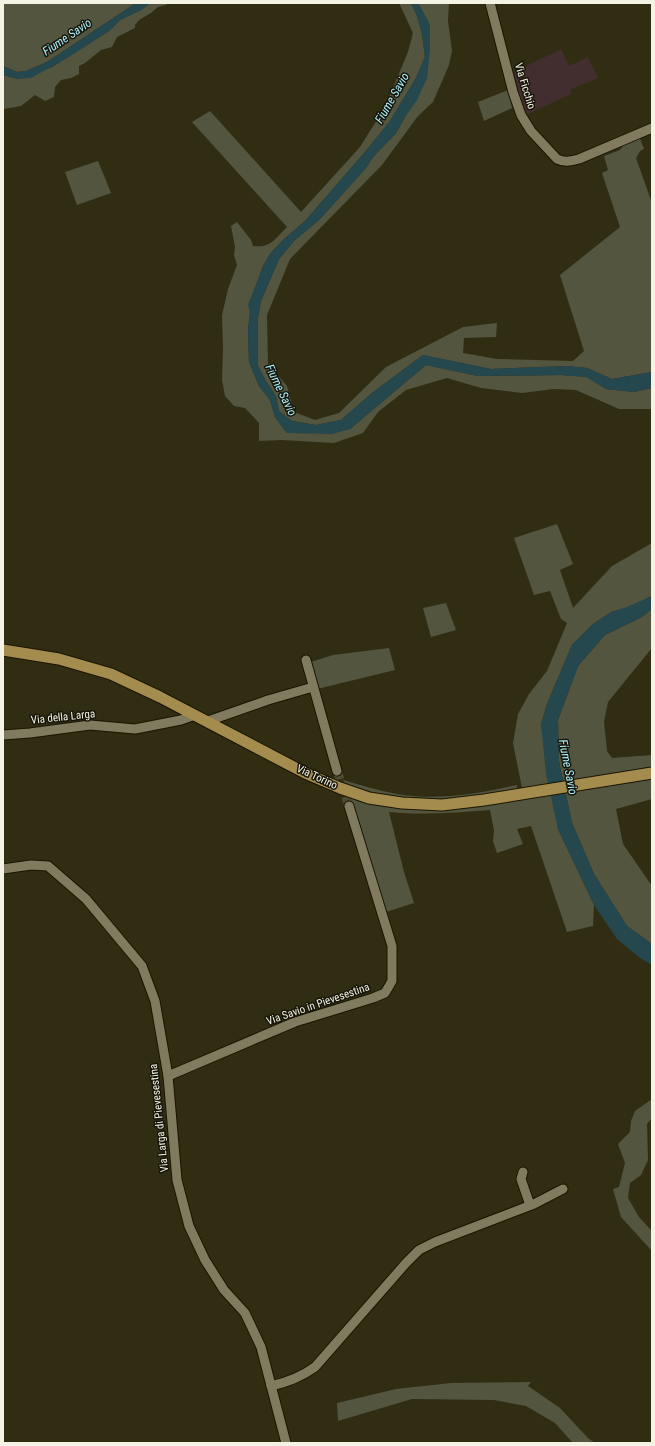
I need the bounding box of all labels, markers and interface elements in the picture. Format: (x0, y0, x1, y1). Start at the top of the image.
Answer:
water label: Fiume Savio (40, 15, 94, 58)
street label: Via Ficchio (512, 61, 538, 111)
water label: Fiume Savio (372, 70, 412, 126)
water label: Fiume Savio (262, 362, 300, 418)
street label: Via della Larga (30, 707, 96, 727)
water label: Fiume Savio (556, 738, 580, 796)
street label: Via Torino (294, 762, 340, 792)
street label: Via Savio in Pievesestina (265, 980, 371, 1028)
street label: Via Larga di Pievesestina (147, 1063, 171, 1173)

